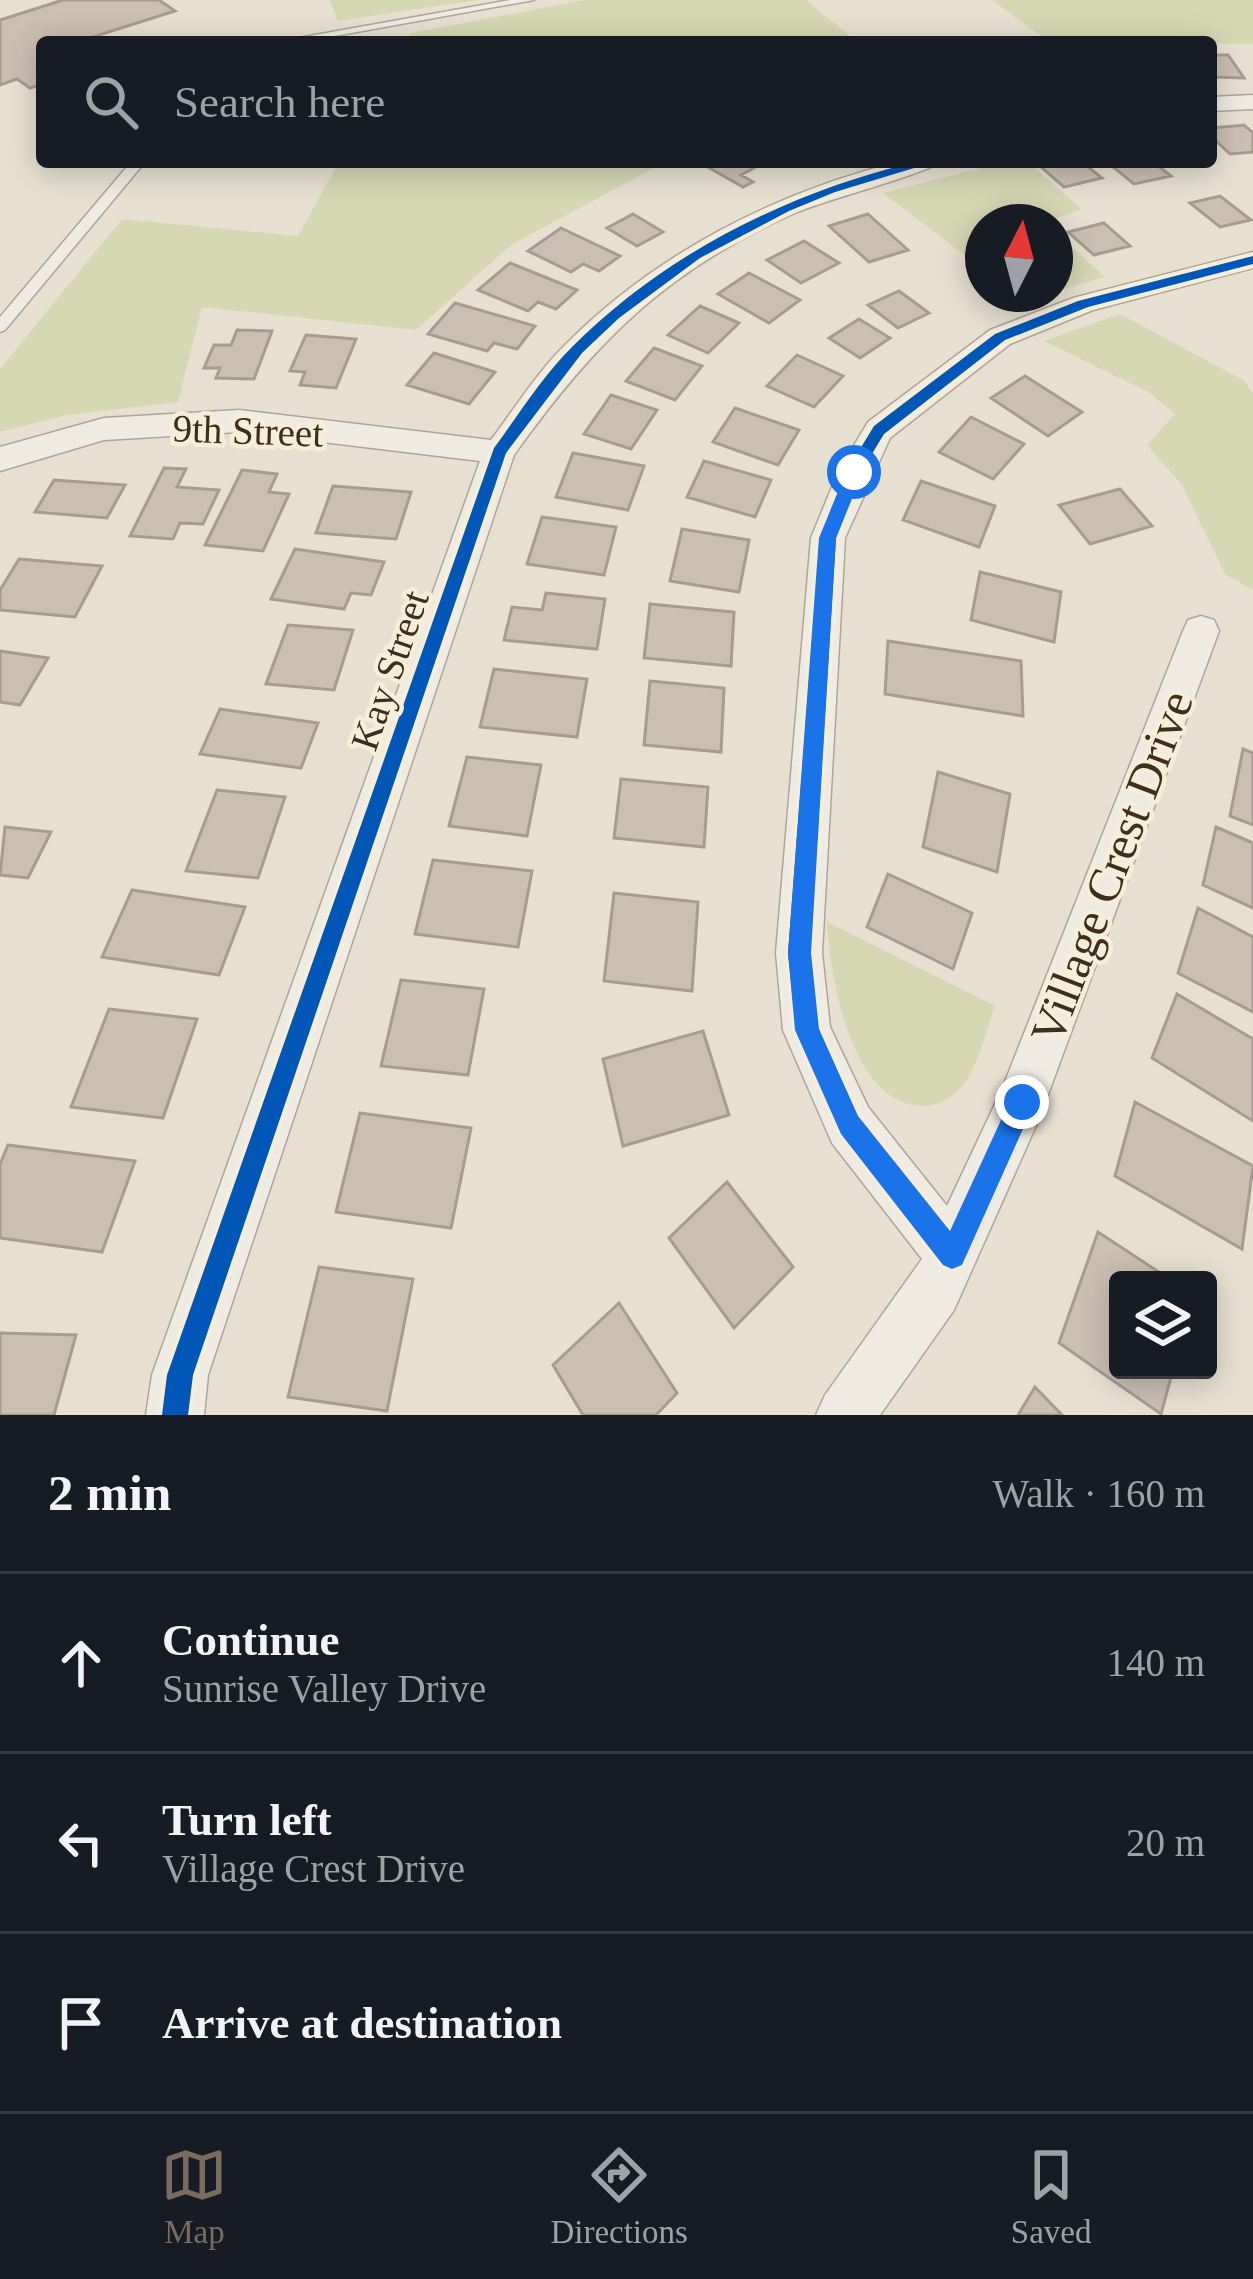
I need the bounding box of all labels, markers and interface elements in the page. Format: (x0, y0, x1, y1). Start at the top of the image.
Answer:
search box (36, 36, 1217, 168)
icon: search (78, 69, 144, 135)
text: Search here (174, 77, 385, 127)
north arrow (965, 204, 1073, 312)
street label: 9th Street (172, 406, 324, 455)
route start (827, 445, 881, 499)
street label: Kay Street (342, 585, 438, 756)
street label: Village Crest Drive (1020, 684, 1203, 1051)
route end (995, 1075, 1049, 1129)
map controls (1109, 1271, 1217, 1379)
button: layers (1109, 1271, 1217, 1379)
text: 2 min (48, 1465, 171, 1521)
text: Walk · 160 m (993, 1472, 1205, 1515)
text: Continue (162, 1615, 340, 1665)
icon: ahead (48, 1630, 114, 1696)
text: 140 m (1106, 1641, 1205, 1684)
text: Sunrise Valley Drive (162, 1667, 486, 1710)
text: Turn left (162, 1795, 332, 1845)
icon: left (48, 1810, 114, 1876)
text: 20 m (1126, 1821, 1205, 1864)
text: Village Crest Drive (162, 1847, 465, 1890)
icon: arrive (48, 1990, 114, 2056)
text: Arrive at destination (162, 1998, 562, 2048)
tab: Map (161, 2142, 227, 2251)
tab: Directions (550, 2142, 688, 2251)
tab: Saved (1011, 2142, 1092, 2251)

